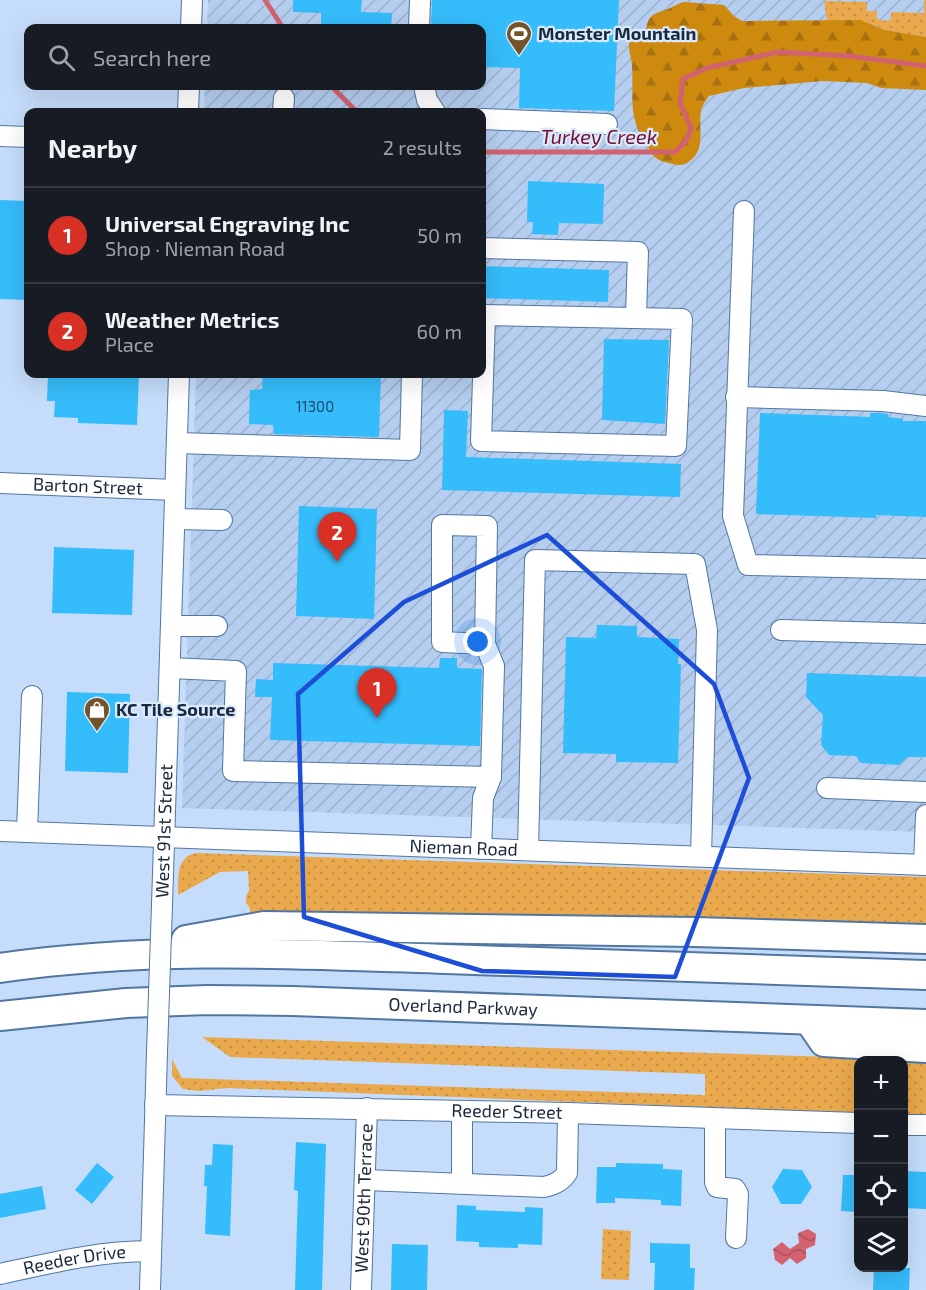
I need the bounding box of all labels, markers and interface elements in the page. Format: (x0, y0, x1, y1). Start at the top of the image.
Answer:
sports icon: Monster Mountain (504, 19, 534, 57)
place label: Monster Mountain (538, 22, 696, 44)
search box (24, 24, 486, 90)
icon: search (45, 41, 78, 74)
text: Search here (93, 44, 211, 70)
water label: Turkey Creek (541, 124, 657, 149)
text: Nearby (48, 132, 137, 163)
text: 2 results (383, 135, 462, 159)
text: Universal Engraving Inc (105, 210, 350, 236)
text: 1 (63, 223, 72, 247)
text: 50 m (417, 223, 462, 247)
text: Shop · Nieman Road (105, 236, 285, 260)
text: Weather Metrics (105, 306, 279, 332)
text: 2 (62, 319, 73, 343)
text: 60 m (417, 319, 462, 343)
text: Place (105, 332, 154, 356)
house number: 11300 (296, 397, 334, 415)
street label: Barton Street (33, 472, 143, 499)
pin: 2 (318, 512, 356, 562)
your location (463, 627, 492, 656)
pin: 1 (358, 668, 397, 718)
shop icon: KC Tile Source (82, 695, 112, 733)
place label: KC Tile Source (116, 698, 235, 720)
street label: West 91st Street (150, 764, 177, 898)
street label: Nieman Road (409, 834, 518, 860)
street label: Overland Parkway (388, 992, 539, 1020)
map controls (854, 1056, 908, 1272)
button: + (854, 1056, 908, 1110)
street label: Reeder Street (451, 1099, 563, 1123)
button: − (854, 1110, 908, 1164)
street label: West 90th Terrace (350, 1123, 376, 1273)
button: locate (854, 1164, 908, 1218)
button: layers (854, 1218, 908, 1272)
street label: Reeder Drive (21, 1240, 127, 1279)

